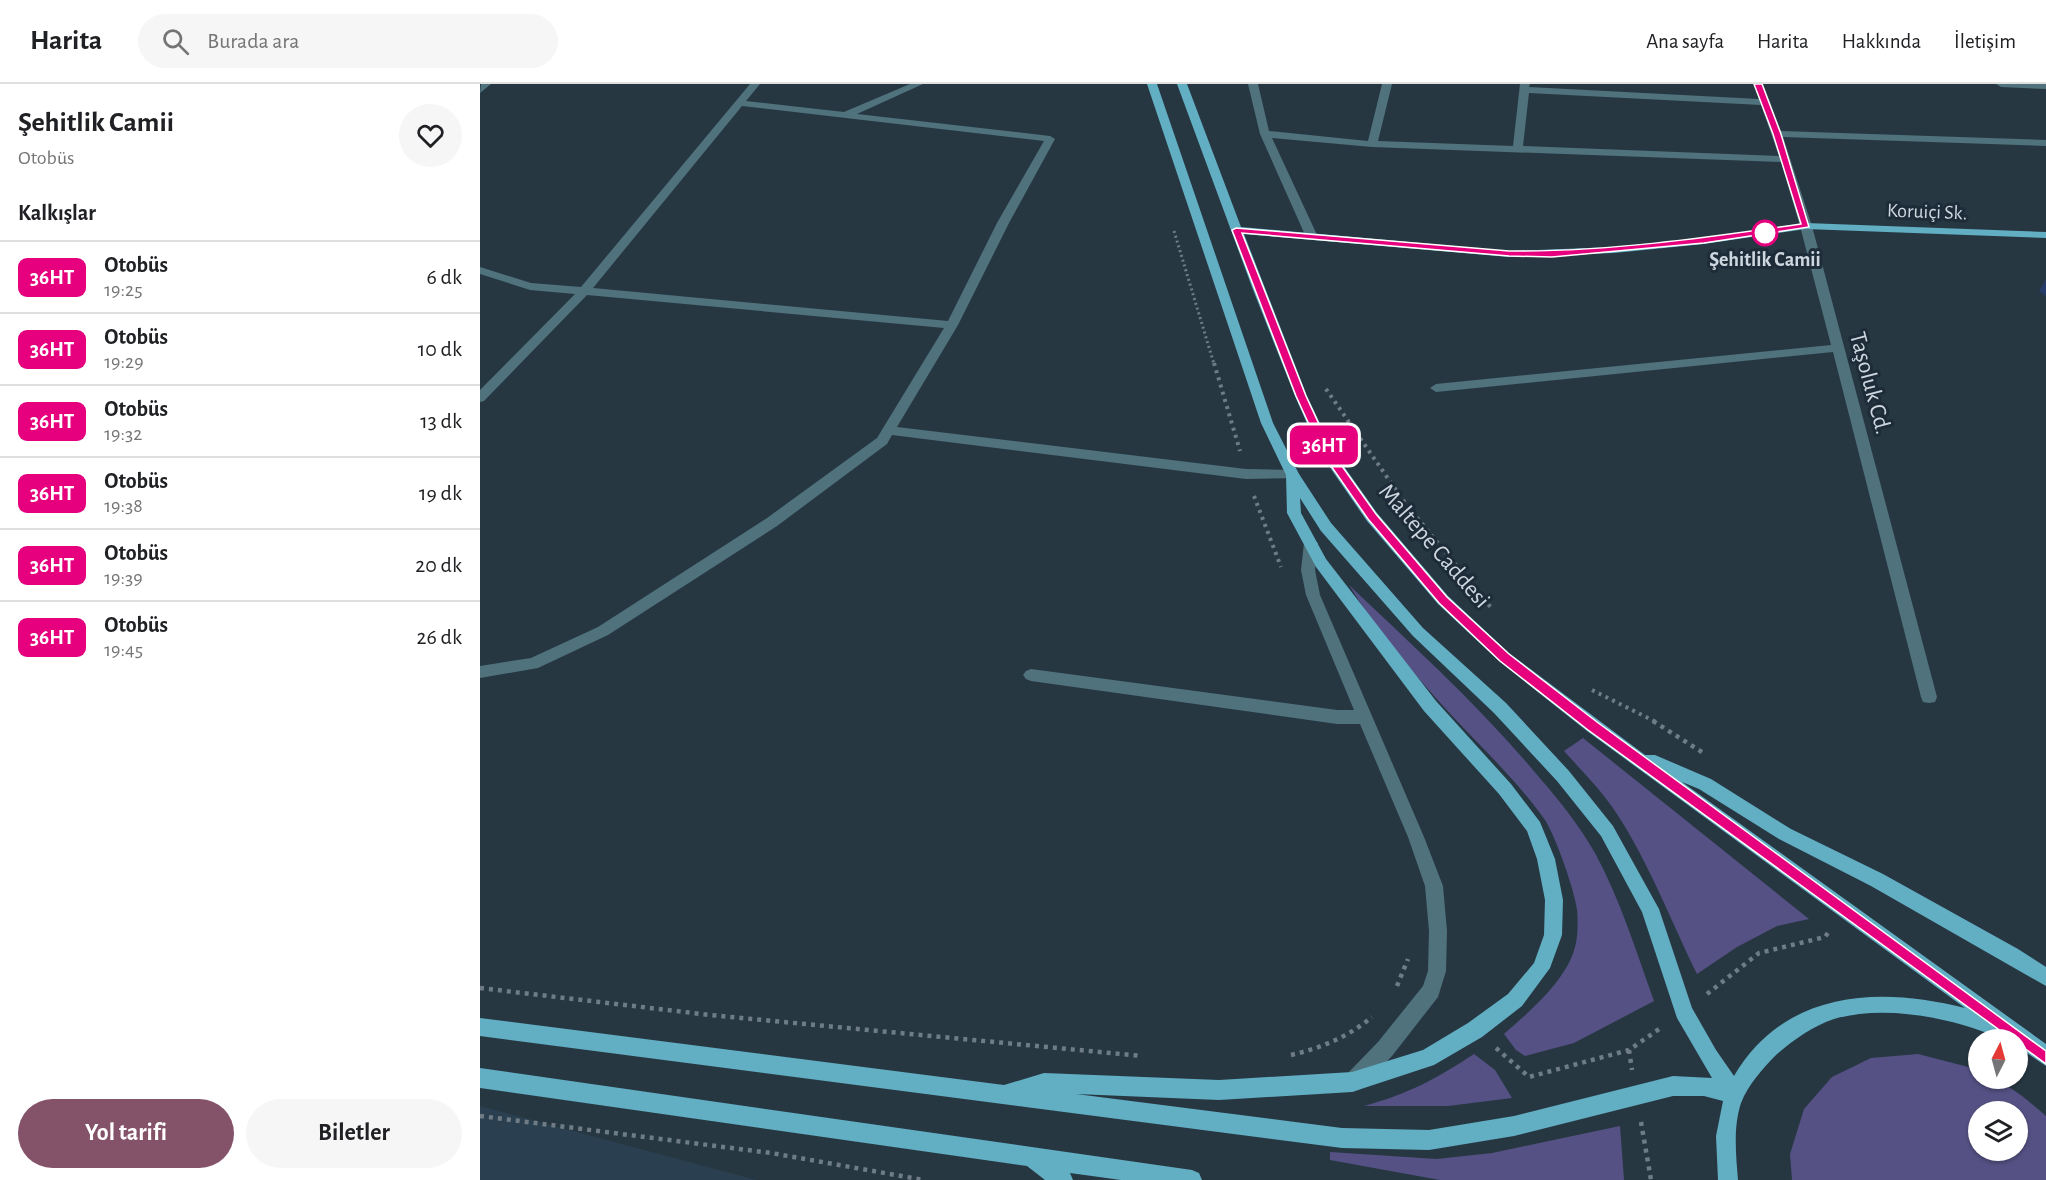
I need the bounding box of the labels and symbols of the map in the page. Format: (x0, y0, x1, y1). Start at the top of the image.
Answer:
street label: Koruiçi Sk. (1886, 201, 1968, 223)
marker: Şehitlik Camii (1752, 220, 1778, 246)
place label: Şehitlik Camii (1709, 250, 1821, 270)
street label: Taşoluk Cd. (1845, 329, 1895, 437)
line badge: 36HT (1282, 426, 1366, 464)
street label: Maltepe Caddesi (1374, 479, 1494, 613)
north arrow (1968, 1029, 2028, 1089)

